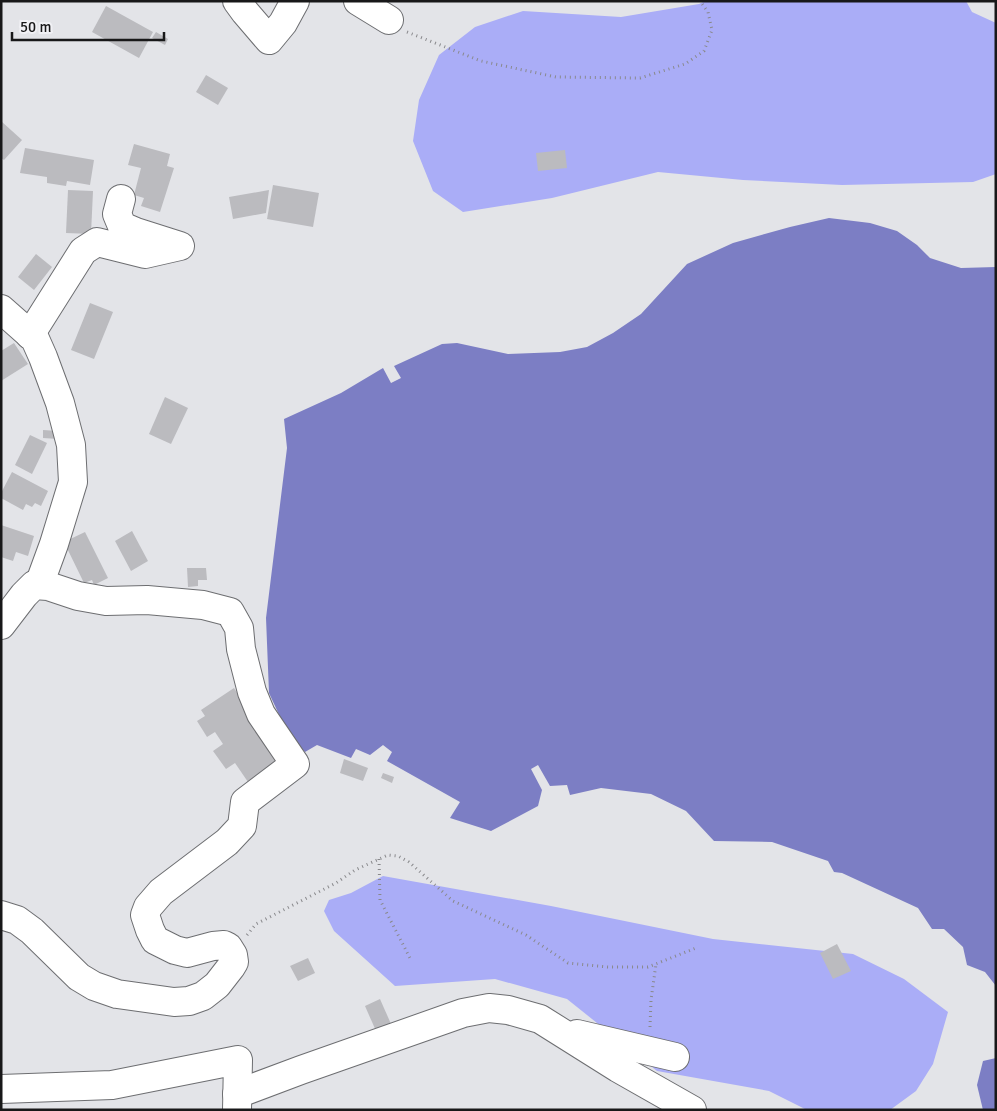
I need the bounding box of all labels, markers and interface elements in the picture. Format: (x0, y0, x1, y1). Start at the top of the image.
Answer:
scale bar (12, 10, 165, 42)
text: 50 m (20, 18, 51, 36)

